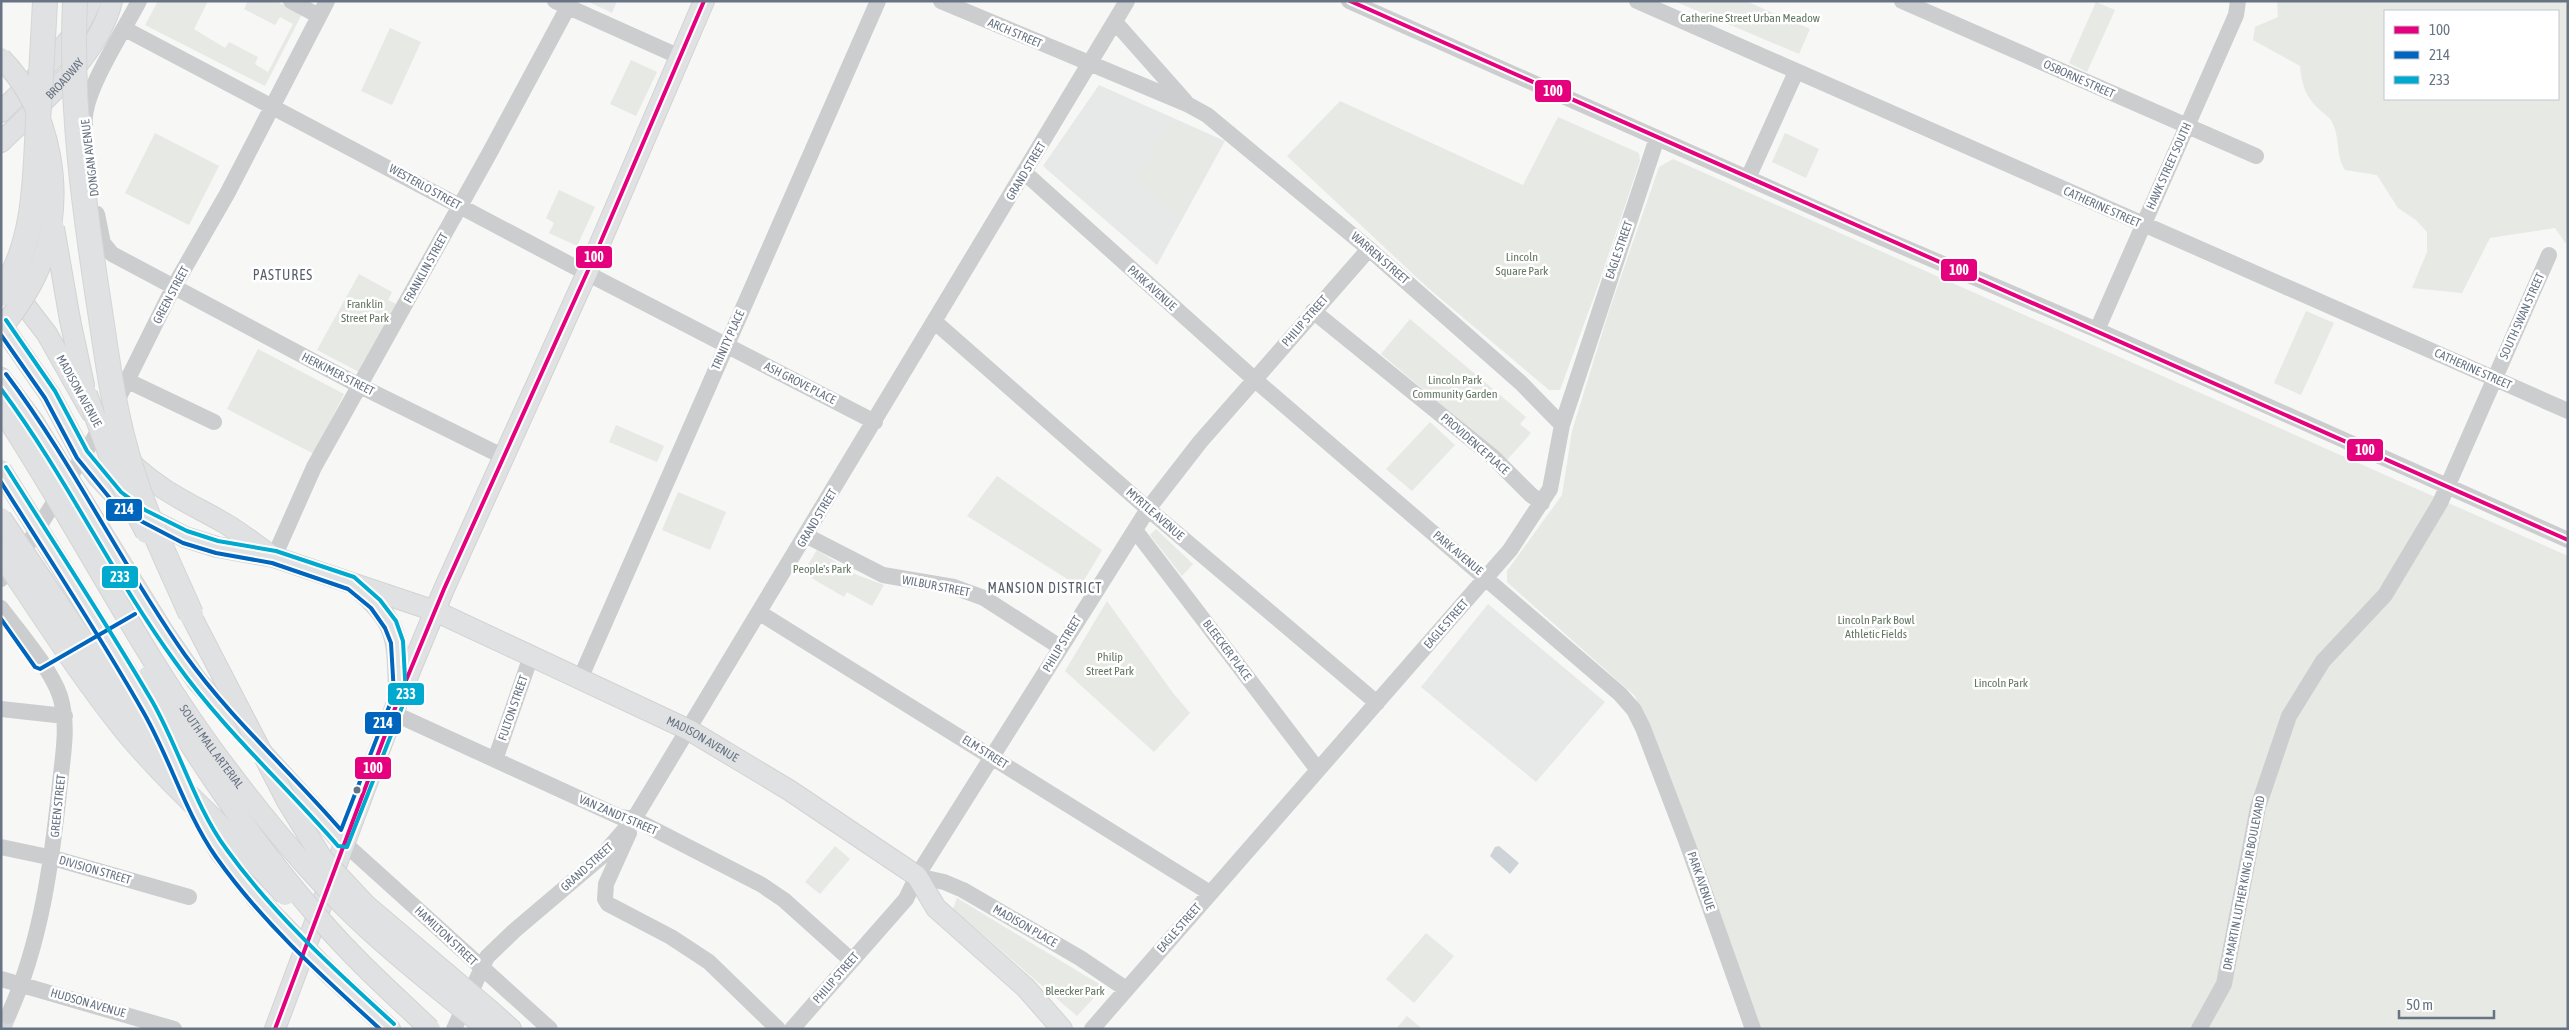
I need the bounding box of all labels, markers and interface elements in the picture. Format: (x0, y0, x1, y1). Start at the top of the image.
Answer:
legend (2384, 10, 2559, 100)
park label: Catherine Street Urban Meadow (1680, 11, 1820, 25)
street label: ARCH STREET (986, 15, 1045, 51)
text: 100 (2429, 21, 2450, 38)
text: 214 (2429, 46, 2450, 63)
street label: BROADWAY (43, 55, 87, 102)
street label: OSBORNE STREET (2041, 57, 2117, 101)
text: 233 (2429, 71, 2450, 88)
line badge: 100 (1534, 79, 1572, 103)
text: 100 (1543, 83, 1563, 99)
street label: DONGAN AVENUE (78, 119, 102, 197)
street label: HAWK STREET SOUTH (2144, 120, 2194, 212)
street label: GRAND STREET (1003, 139, 1049, 203)
street label: WESTERLO STREET (387, 161, 464, 213)
street label: CATHERINE STREET (2061, 184, 2143, 231)
street label: EAGLE STREET (1603, 218, 1636, 281)
street label: WARREN STREET (1348, 229, 1412, 287)
street label: FRANKLIN STREET (401, 230, 451, 305)
line badge: 100 (575, 245, 613, 269)
text: 100 (584, 249, 604, 265)
park label: Lincoln Square Park (1496, 250, 1549, 278)
line badge: 100 (1940, 258, 1978, 282)
street label: PARK AVENUE (1125, 262, 1179, 314)
text: 100 (1949, 262, 1969, 278)
street label: GREEN STREET (150, 263, 192, 326)
district label: PASTURES (253, 267, 313, 283)
street label: SOUTH SWAN STREET (2497, 270, 2548, 361)
street label: PHILIP STREET (1279, 292, 1331, 349)
park label: Franklin Street Park (341, 297, 390, 325)
street label: TRINITY PLACE (709, 308, 747, 372)
street label: CATHERINE STREET (2432, 346, 2514, 393)
street label: HERKIMER STREET (299, 350, 377, 399)
street label: MADISON AVENUE (53, 352, 105, 430)
street label: ASH GROVE PLACE (762, 359, 838, 407)
park label: Lincoln Park Community Garden (1412, 373, 1498, 401)
street label: PROVIDENCE PLACE (1438, 411, 1512, 477)
line badge: 100 (2346, 438, 2384, 462)
text: 100 (2355, 442, 2375, 458)
street label: MYRTLE AVENUE (1123, 485, 1187, 543)
street label: GRAND STREET (794, 486, 840, 550)
line badge: 214 (105, 498, 143, 522)
text: 214 (114, 501, 134, 517)
street label: PARK AVENUE (1430, 528, 1486, 578)
park label: People's Park (793, 562, 852, 576)
line badge: 233 (101, 565, 139, 589)
text: 233 (110, 569, 130, 585)
street label: WILBUR STREET (901, 573, 972, 600)
district label: MANSION DISTRICT (988, 580, 1102, 596)
street label: EAGLE STREET (1421, 596, 1472, 651)
street label: PHILIP STREET (1040, 613, 1085, 675)
park label: Lincoln Park Bowl Athletic Fields (1837, 613, 1915, 641)
street label: BLEECKER PLACE (1200, 617, 1254, 683)
park label: Philip Street Park (1086, 650, 1135, 678)
street label: FULTON STREET (495, 673, 531, 742)
park label: Lincoln Park (1974, 676, 2029, 690)
line badge: 233 (387, 682, 425, 706)
text: 233 (396, 686, 416, 702)
street label: SOUTH MALL ARTERIAL (176, 702, 246, 792)
line badge: 214 (364, 711, 402, 735)
street label: MADISON AVENUE (664, 713, 741, 765)
text: 214 (373, 715, 393, 731)
street label: ELM STREET (960, 732, 1011, 772)
line badge: 100 (354, 756, 392, 780)
text: 100 (363, 760, 383, 776)
street label: GREEN STREET (48, 773, 68, 838)
unlabelled marker (352, 785, 362, 795)
street label: VAN ZANDT STREET (577, 792, 660, 838)
street label: DR MARTIN LUTHER KING JR BOULEVARD (2220, 794, 2268, 971)
street label: GRAND STREET (558, 839, 617, 894)
street label: PARK AVENUE (1684, 850, 1718, 912)
street label: DIVISION STREET (57, 853, 133, 887)
street label: EAGLE STREET (1154, 900, 1205, 955)
street label: MADISON PLACE (991, 902, 1059, 950)
street label: HAMILTON STREET (412, 904, 481, 969)
street label: PHILIP STREET (810, 949, 862, 1006)
park label: Bleecker Park (1045, 984, 1106, 998)
street label: HUDSON AVENUE (49, 986, 127, 1020)
scale bar (2399, 988, 2494, 1020)
text: 50 m (2406, 996, 2433, 1013)

